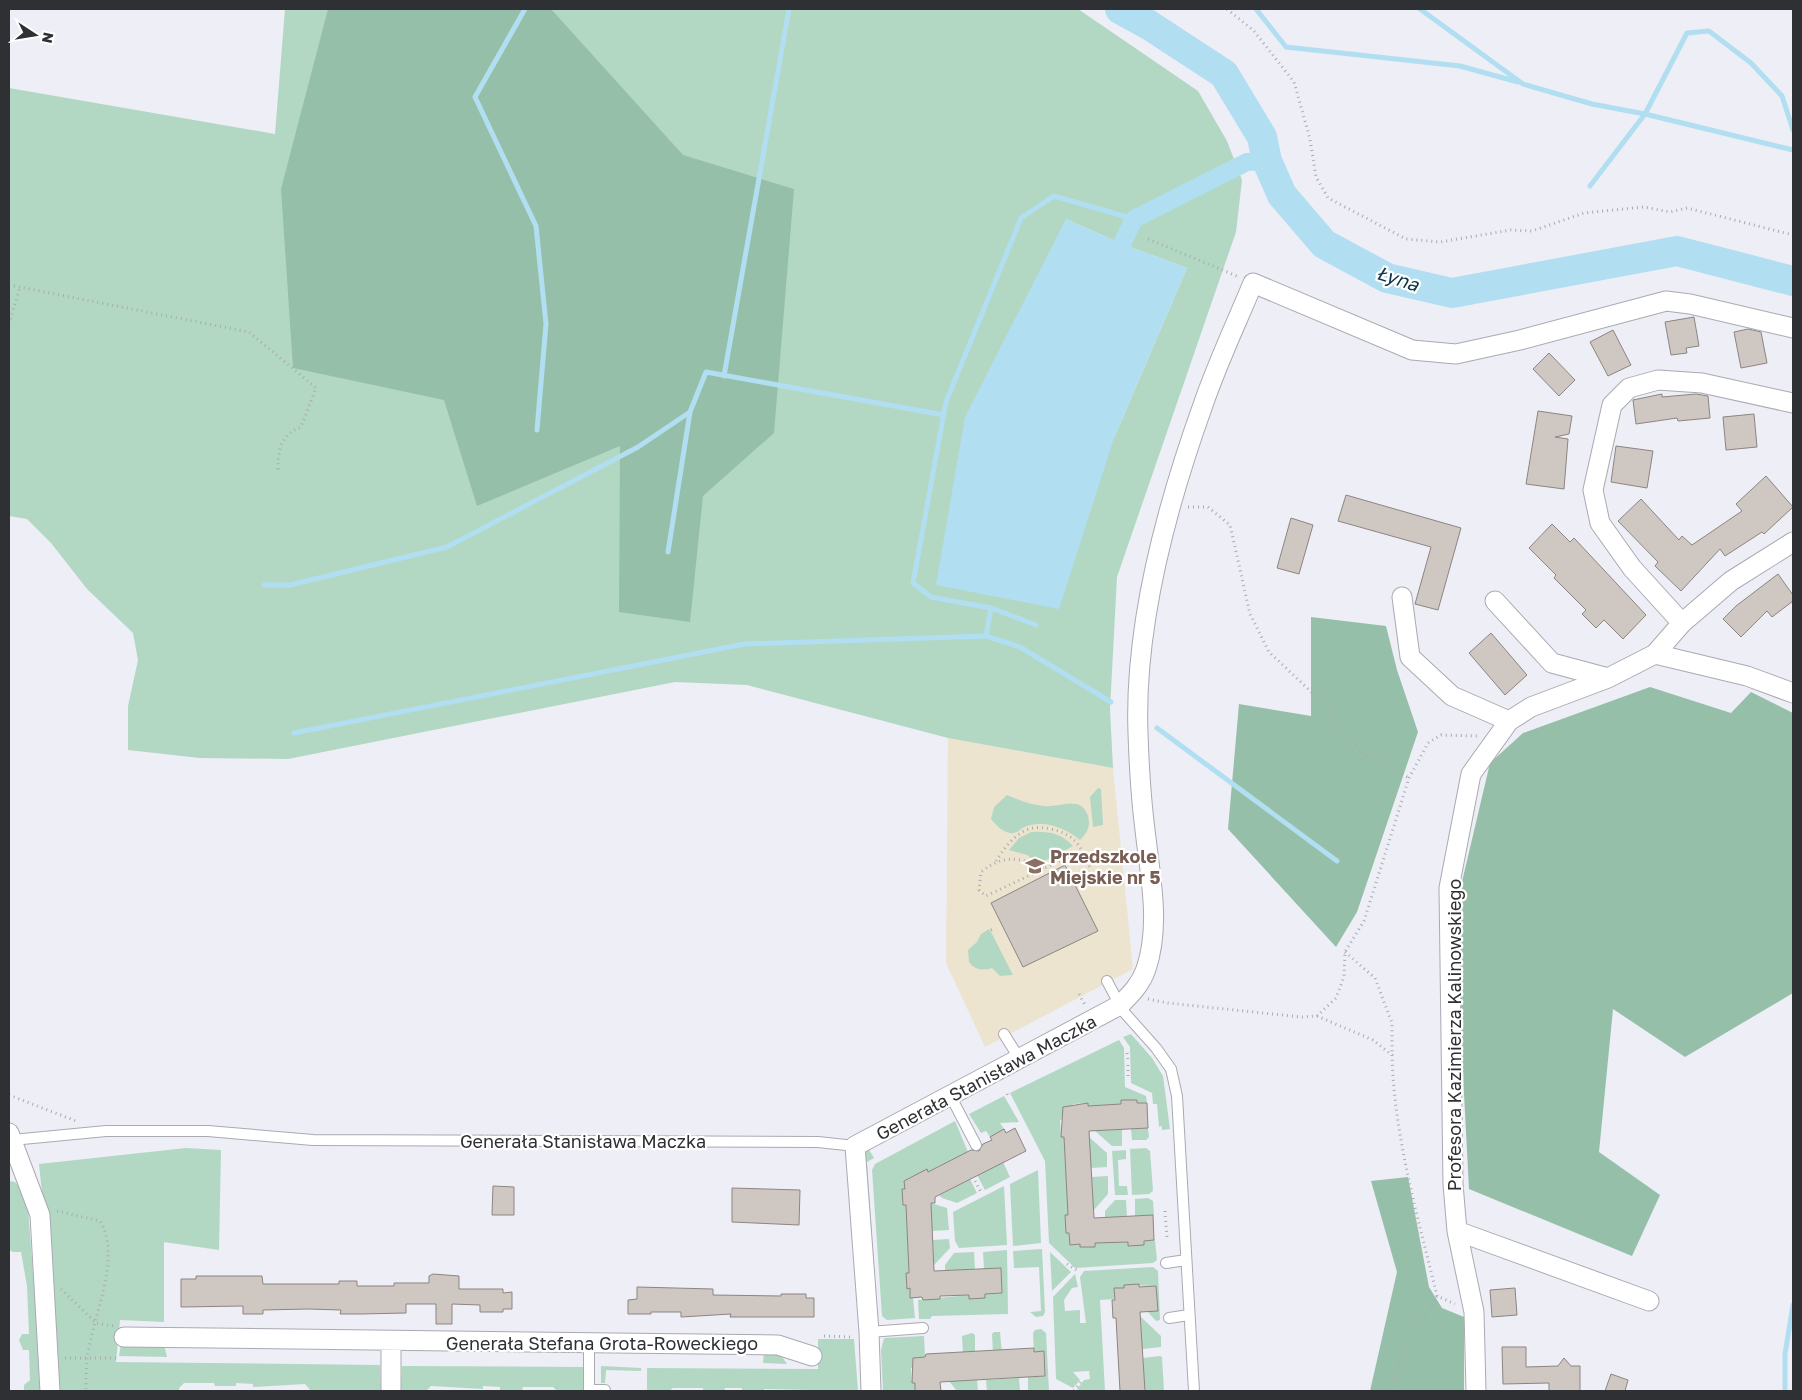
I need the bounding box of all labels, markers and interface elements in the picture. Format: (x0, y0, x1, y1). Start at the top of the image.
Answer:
north arrow (10, 10, 60, 60)
text: N (39, 31, 58, 45)
water label: Łyna (1374, 260, 1423, 296)
place label: Przedszkole Miejskie nr 5 (1050, 845, 1160, 888)
school or university icon: Przedszkole Miejskie nr 5 (1024, 855, 1046, 877)
street label: Profesora Kazimierza Kalinowskiego (1443, 879, 1465, 1191)
street label: Generała Stanisława Maczka (872, 1009, 1100, 1145)
street label: Generała Stanisława Maczka (460, 1130, 706, 1152)
street label: Generała Stefana Grota-Roweckiego (446, 1332, 758, 1354)

